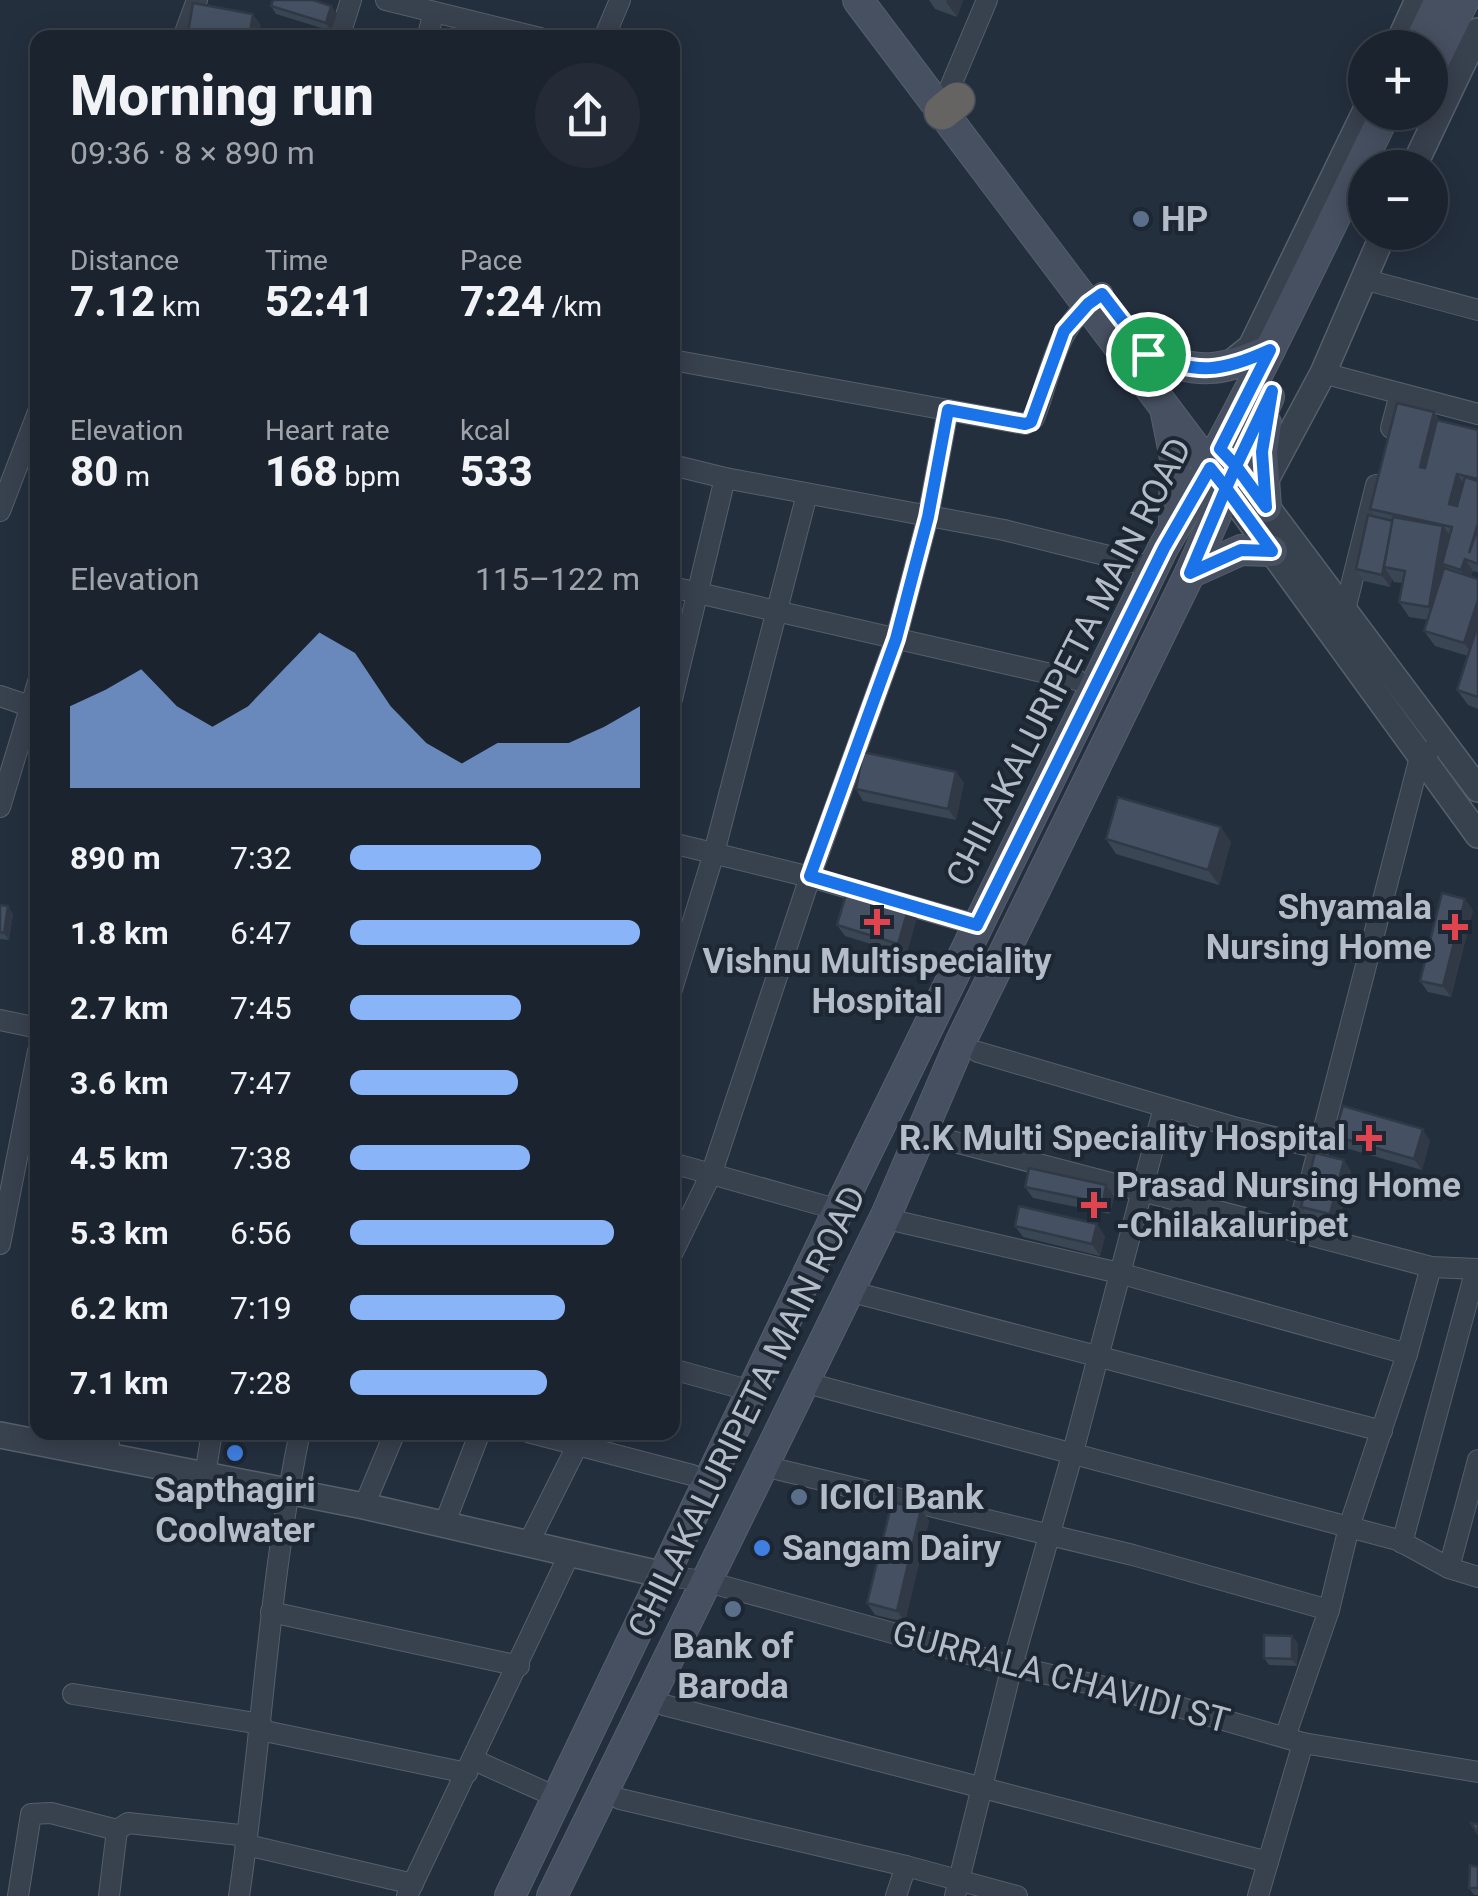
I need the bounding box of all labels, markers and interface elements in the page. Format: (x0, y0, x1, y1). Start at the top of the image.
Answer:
map controls (1348, 30, 1448, 250)
button: + (1348, 30, 1448, 130)
button: share (535, 63, 640, 168)
text: Morning run (70, 64, 374, 128)
text: 09:36 · 8 × 890 m (70, 134, 315, 172)
button: − (1348, 150, 1448, 250)
place label: HP (1161, 199, 1208, 240)
marker: HP (1130, 208, 1152, 230)
text: Distance (70, 244, 179, 277)
text: Time (265, 244, 328, 277)
text: Pace (460, 244, 522, 277)
text: 7.12 (70, 277, 155, 326)
text: 52:41 (265, 277, 374, 326)
text: 7:24 (460, 277, 545, 326)
text: km (155, 290, 201, 323)
text: /km (545, 290, 602, 323)
pin (1106, 312, 1191, 397)
icon: arrive (1121, 327, 1176, 382)
text: Elevation (70, 414, 183, 447)
text: Heart rate (265, 414, 390, 447)
text: kcal (460, 414, 511, 447)
street label: CHILAKALURIPETA MAIN ROAD (938, 431, 1200, 893)
text: 80 (70, 447, 118, 496)
text: 168 (265, 447, 338, 496)
text: 533 (460, 447, 533, 496)
text: m (118, 460, 150, 493)
text: bpm (338, 460, 401, 493)
text: Elevation (70, 560, 200, 598)
text: 115–122 m (475, 560, 640, 598)
text: 890 m (70, 839, 161, 877)
text: 7:32 (230, 839, 292, 877)
place label: Shyamala Nursing Home (1206, 887, 1432, 968)
marker: Vishnu Multispeciality Hospital (864, 909, 890, 935)
text: 1.8 km (70, 914, 169, 952)
text: 6:47 (230, 914, 292, 952)
marker: Shyamala Nursing Home (1442, 914, 1468, 940)
place label: Vishnu Multispeciality Hospital (702, 941, 1052, 1022)
text: 2.7 km (70, 989, 169, 1027)
text: 7:45 (230, 989, 292, 1027)
text: 3.6 km (70, 1064, 169, 1102)
text: 7:47 (230, 1064, 292, 1102)
place label: R.K Multi Speciality Hospital (899, 1118, 1346, 1159)
marker: R.K Multi Speciality Hospital (1356, 1125, 1382, 1151)
text: 4.5 km (70, 1139, 169, 1177)
text: 7:38 (230, 1139, 292, 1177)
place label: Prasad Nursing Home -Chilakaluripet (1116, 1165, 1461, 1246)
street label: CHILAKALURIPETA MAIN ROAD (620, 1180, 874, 1644)
marker: Prasad Nursing Home -Chilakaluripet (1081, 1192, 1107, 1218)
text: 5.3 km (70, 1214, 169, 1252)
text: 6:56 (230, 1214, 292, 1252)
text: 6.2 km (70, 1289, 169, 1327)
text: 7:19 (230, 1289, 292, 1327)
text: 7.1 km (70, 1364, 169, 1402)
text: 7:28 (230, 1364, 292, 1402)
marker: Sapthagiri Coolwater (224, 1442, 246, 1464)
place label: Sapthagiri Coolwater (154, 1470, 316, 1551)
place label: ICICI Bank (819, 1477, 985, 1518)
marker: ICICI Bank (788, 1486, 810, 1508)
place label: Sangam Dairy (782, 1528, 1002, 1569)
marker: Sangam Dairy (751, 1537, 773, 1559)
marker: Bank of Baroda (722, 1598, 744, 1620)
street label: GURRALA CHAVIDI ST (888, 1612, 1234, 1742)
place label: Bank of Baroda (673, 1626, 794, 1707)

